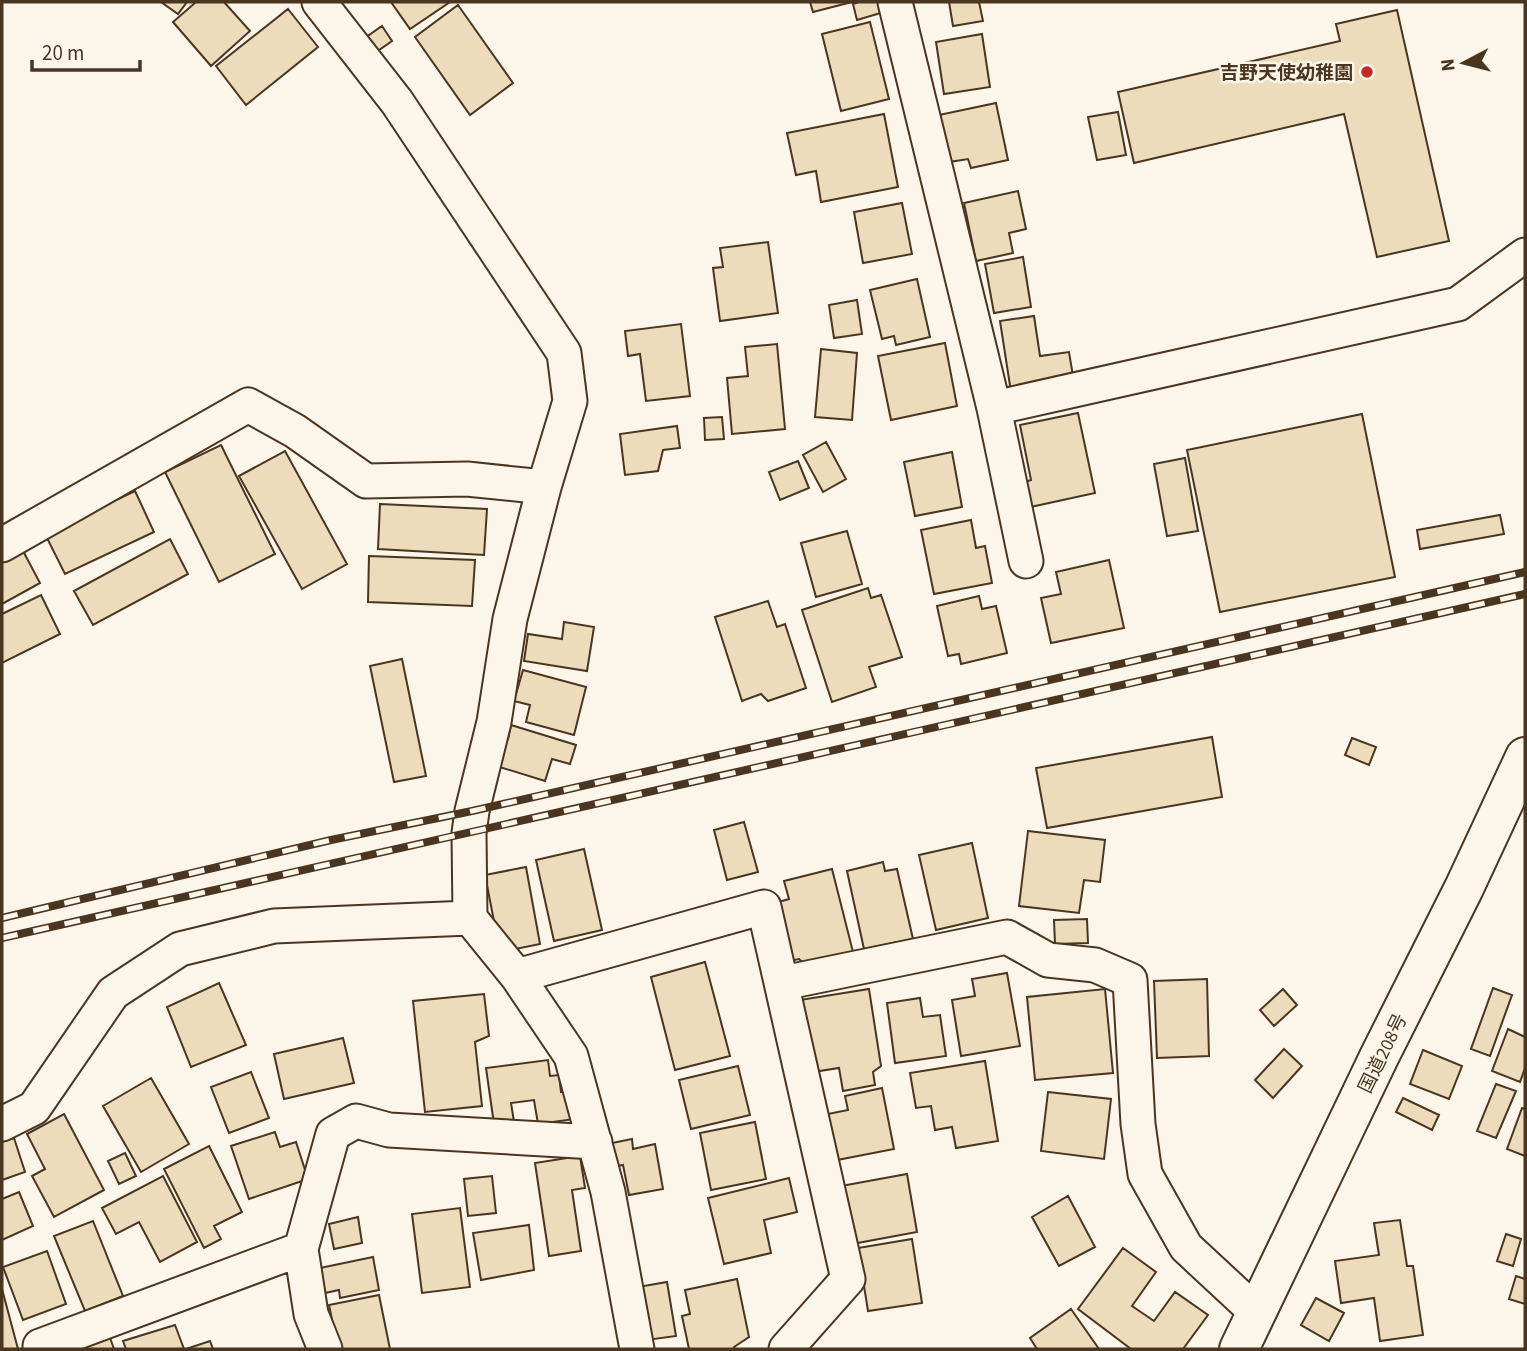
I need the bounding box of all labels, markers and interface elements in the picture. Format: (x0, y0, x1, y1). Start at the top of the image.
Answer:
scale bar (32, 28, 140, 72)
north arrow (1429, 28, 1499, 98)
text: 20 m (42, 38, 84, 68)
text: N (1434, 57, 1463, 73)
place label: 吉野天使幼稚園 (1220, 60, 1353, 87)
marker: 吉野天使幼稚園 (1359, 64, 1375, 80)
street label: 国道208号 (1353, 1009, 1414, 1098)

